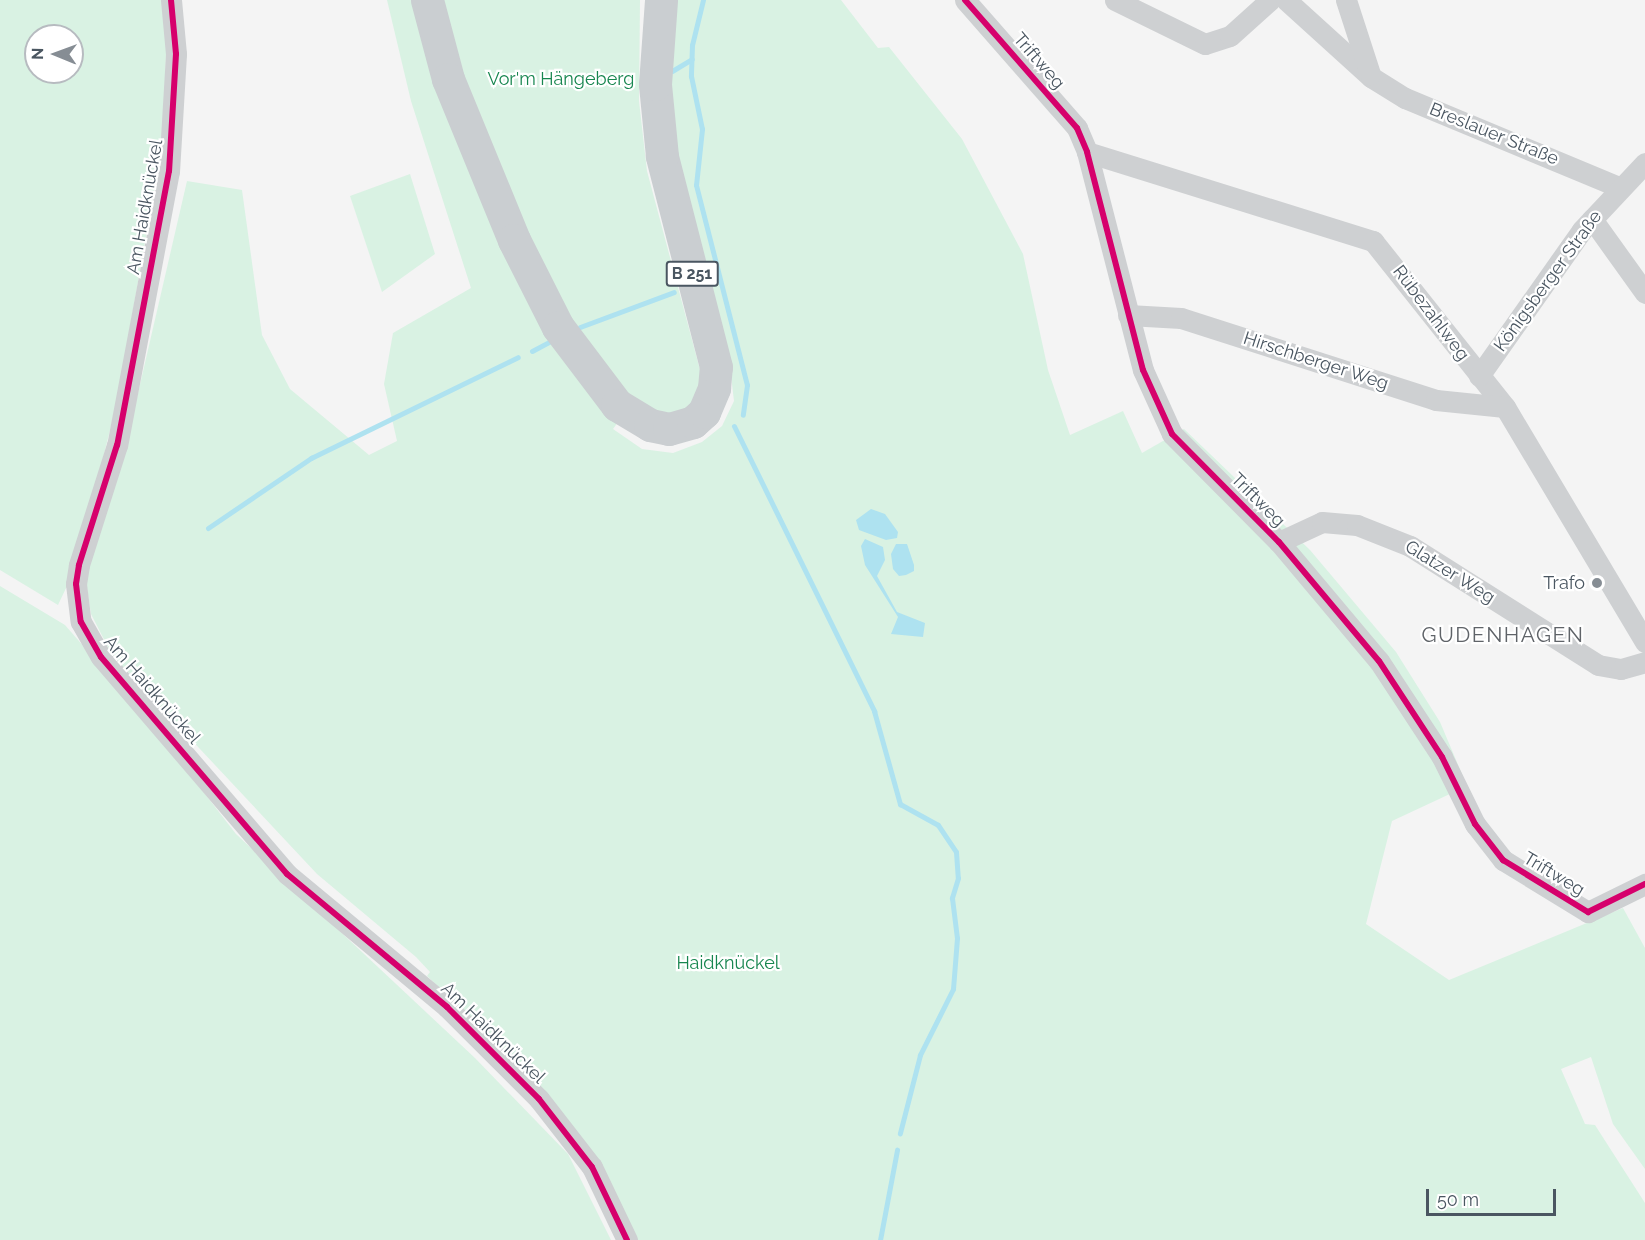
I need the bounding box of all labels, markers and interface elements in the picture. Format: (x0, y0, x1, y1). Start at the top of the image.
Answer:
north arrow (24, 24, 84, 84)
street label: Triftweg (1009, 28, 1069, 94)
text: N (28, 47, 47, 60)
park label: Vor'm Hängeberg (488, 68, 634, 90)
street label: Breslauer Straße (1426, 98, 1562, 170)
street label: Am Haidknückel (123, 138, 167, 276)
street label: Königsberger Straße (1489, 206, 1607, 356)
road number: B 251 (665, 261, 719, 287)
street label: Rübezahlweg (1388, 261, 1474, 365)
street label: Hirschberger Weg (1240, 327, 1392, 395)
street label: Triftweg (1226, 468, 1290, 532)
street label: Glatzer Weg (1401, 536, 1499, 608)
place label: Trafo (1543, 572, 1585, 594)
marker: Trafo (1590, 576, 1604, 590)
district label: GUDENHAGEN (1421, 622, 1585, 648)
street label: Am Haidknückel (99, 631, 205, 749)
street label: Triftweg (1519, 847, 1589, 901)
park label: Haidknückel (676, 952, 780, 974)
street label: Am Haidknückel (436, 978, 550, 1088)
scale bar (1429, 1177, 1560, 1215)
text: 50 m (1437, 1189, 1479, 1210)

